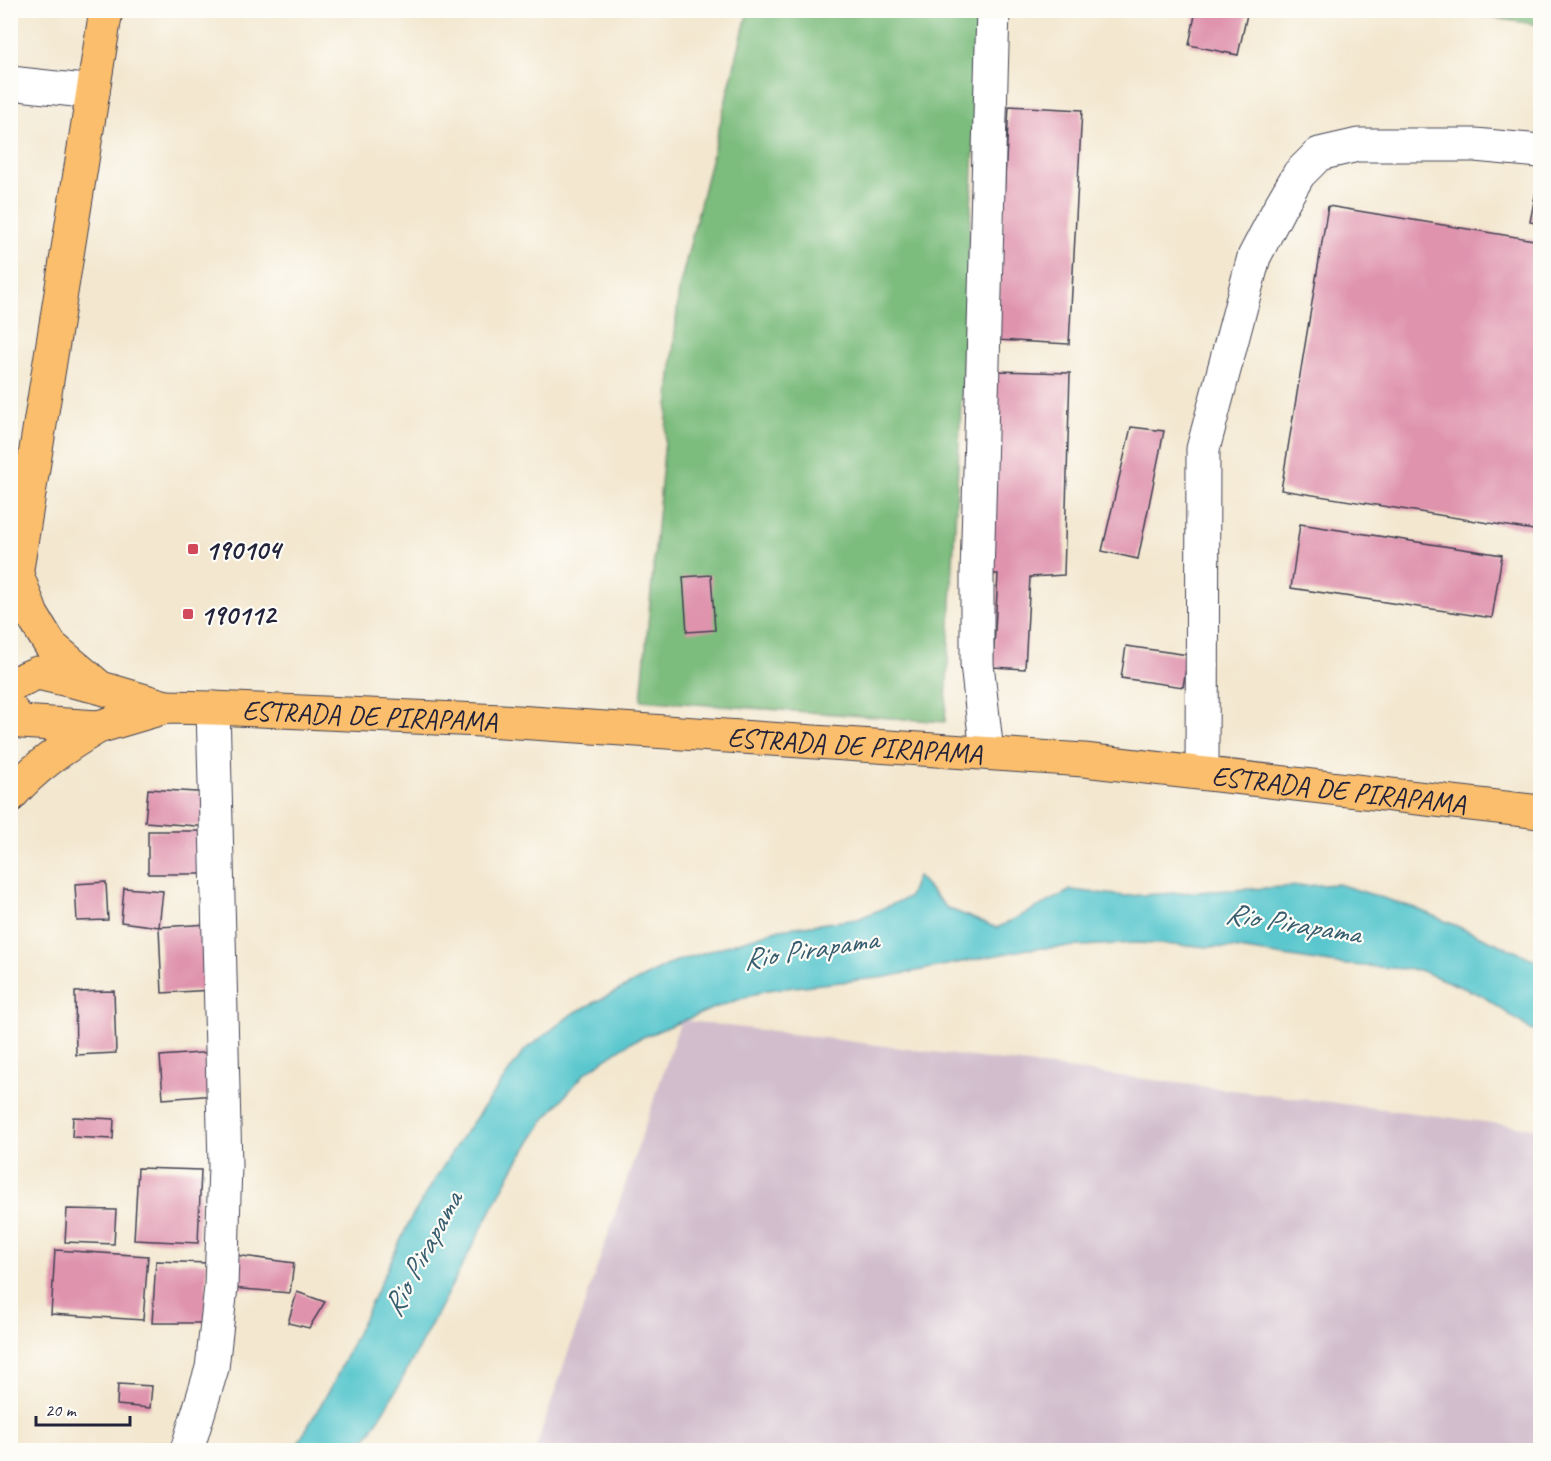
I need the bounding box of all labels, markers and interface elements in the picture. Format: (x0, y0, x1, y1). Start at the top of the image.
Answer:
place label: 190104 (205, 532, 284, 567)
marker: 190104 (186, 542, 200, 556)
place label: 190112 (200, 597, 278, 632)
marker: 190112 (181, 607, 195, 621)
street label: ESTRADA DE PIRAPAMA (242, 692, 499, 738)
street label: ESTRADA DE PIRAPAMA (726, 719, 984, 771)
street label: ESTRADA DE PIRAPAMA (1210, 757, 1468, 821)
water label: Rio Pirapama (1223, 894, 1367, 953)
water label: Rio Pirapama (740, 919, 884, 978)
water label: Rio Pirapama (373, 1182, 472, 1323)
scale bar (36, 1389, 130, 1427)
text: 20 m (45, 1399, 78, 1421)

